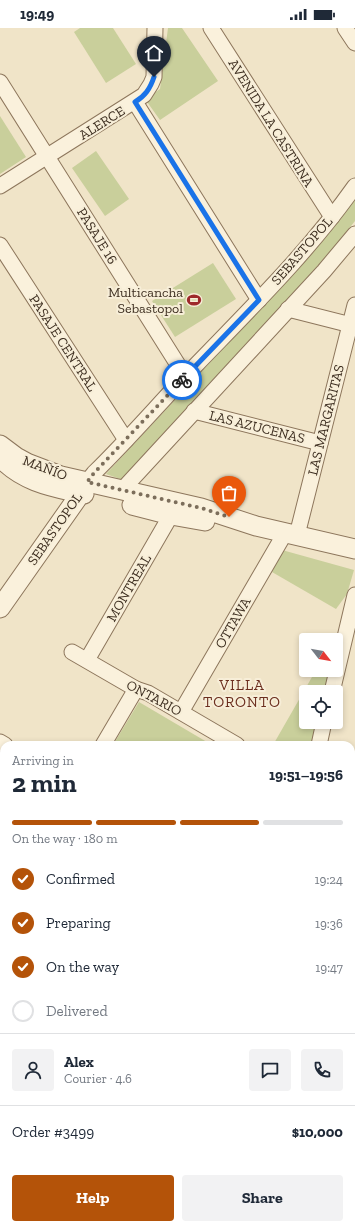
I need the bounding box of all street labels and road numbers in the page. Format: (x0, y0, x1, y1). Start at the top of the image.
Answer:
street label: AVENIDA LA CASTRINA (225, 56, 318, 191)
street label: ALERCE (76, 102, 128, 144)
street label: PASAJE 16 (73, 205, 121, 267)
street label: SEBASTOPOL (268, 213, 336, 289)
street label: PASAJE CENTRAL (25, 291, 101, 395)
street label: LAS MARGARITAS (304, 363, 348, 477)
street label: LAS AZUCENAS (207, 407, 307, 447)
street label: MAÑÍO (20, 452, 70, 484)
street label: SEBASTOPOL (24, 489, 86, 569)
street label: MONTREAL (103, 551, 155, 625)
street label: OTTAWA (212, 594, 255, 652)
street label: ONTARIO (123, 676, 185, 720)

